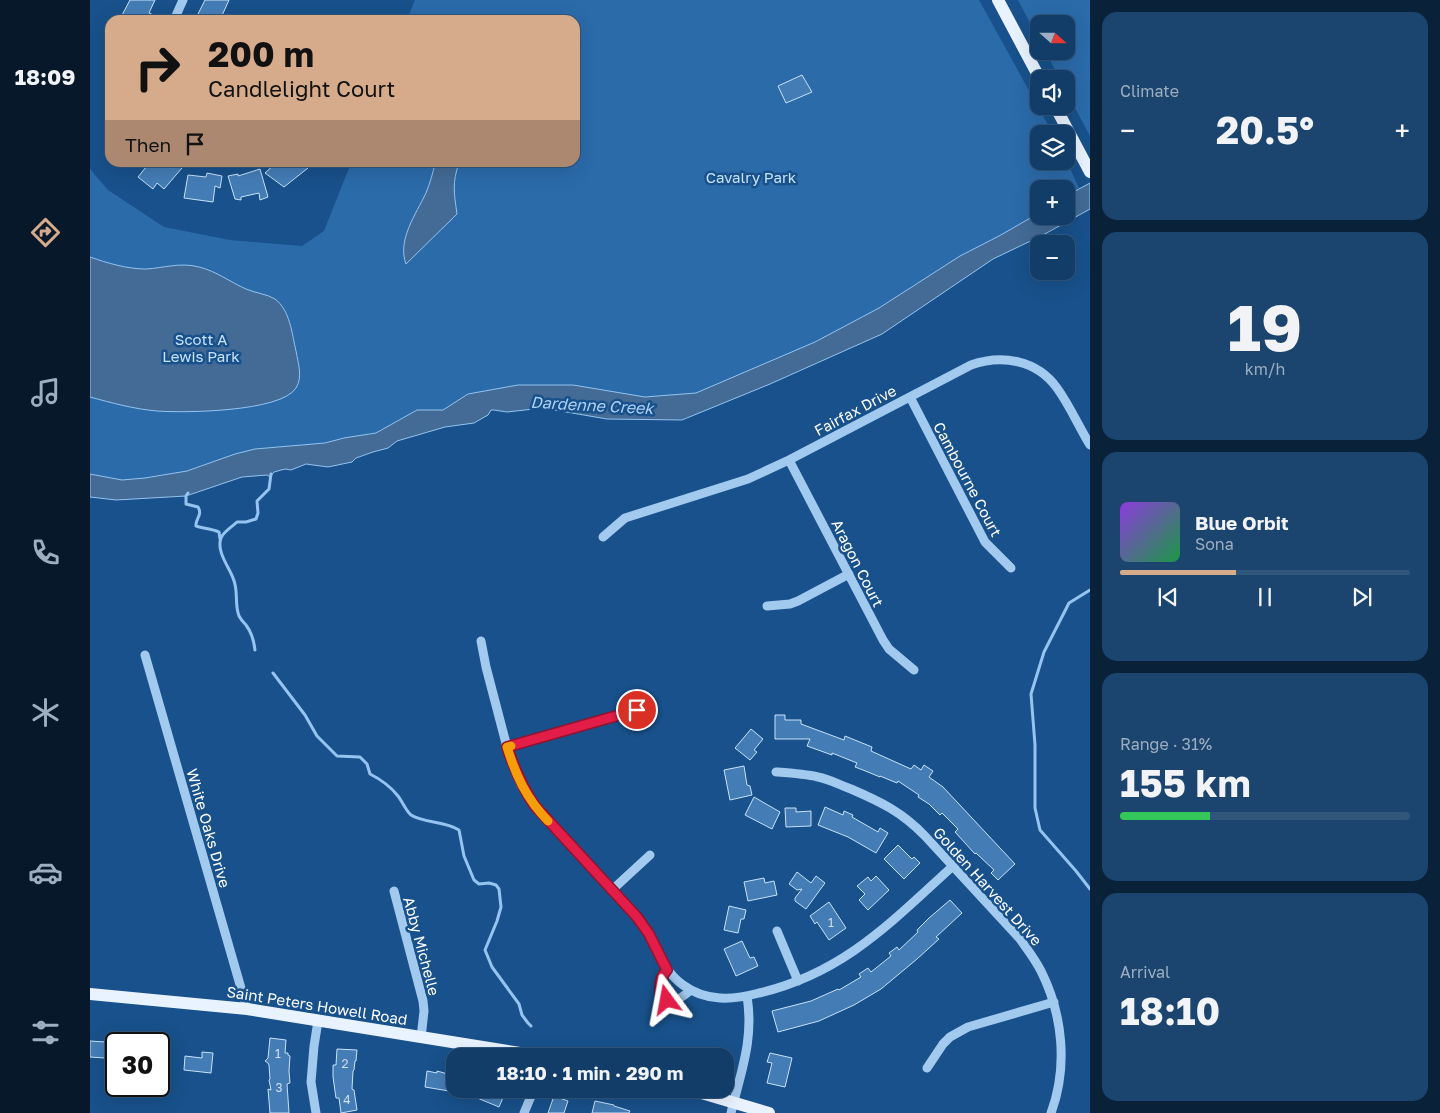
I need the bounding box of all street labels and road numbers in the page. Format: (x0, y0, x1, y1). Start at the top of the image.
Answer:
street label: Fairfax Drive (811, 381, 899, 439)
street label: Cambourne Court (930, 419, 1006, 539)
street label: Aragon Court (828, 516, 888, 610)
street label: White Oaks Drive (183, 766, 235, 890)
street label: Golden Harvest Drive (930, 823, 1046, 949)
street label: Abby Michelle (400, 895, 444, 998)
street label: Saint Peters Howell Road (225, 982, 409, 1028)

